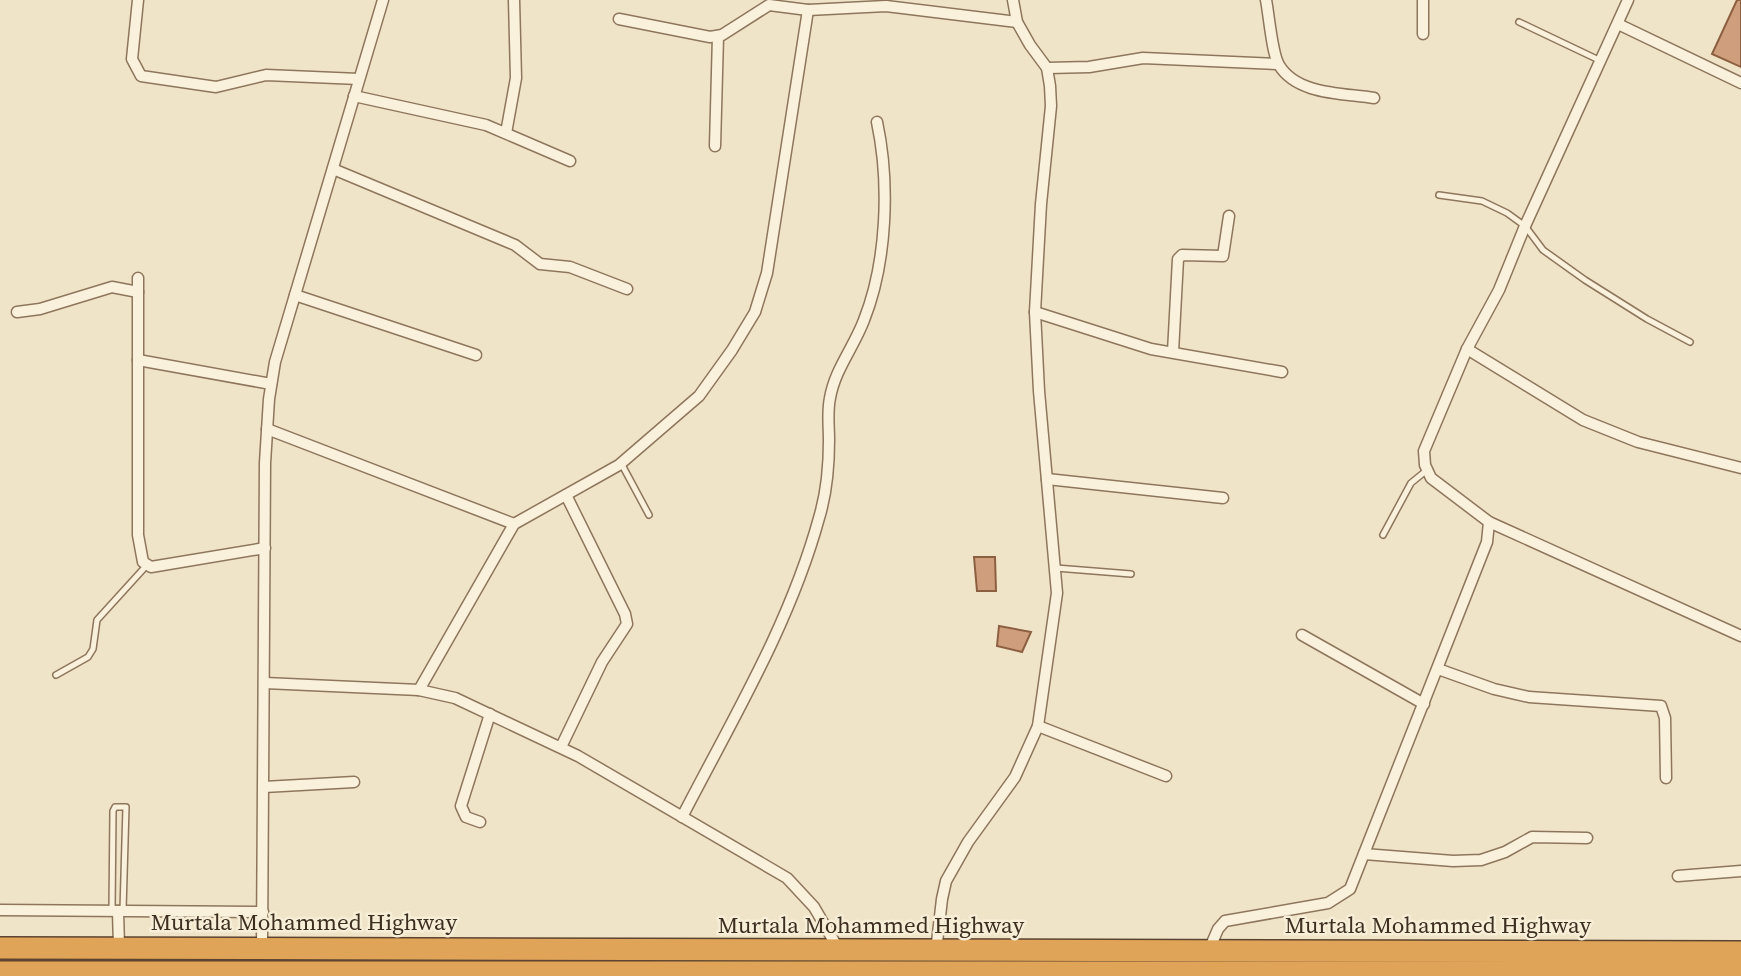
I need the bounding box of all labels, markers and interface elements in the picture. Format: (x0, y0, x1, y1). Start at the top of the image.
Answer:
street label: Murtala Mohammed Highway (151, 906, 458, 938)
street label: Murtala Mohammed Highway (718, 909, 1025, 941)
street label: Murtala Mohammed Highway (1285, 909, 1592, 941)

